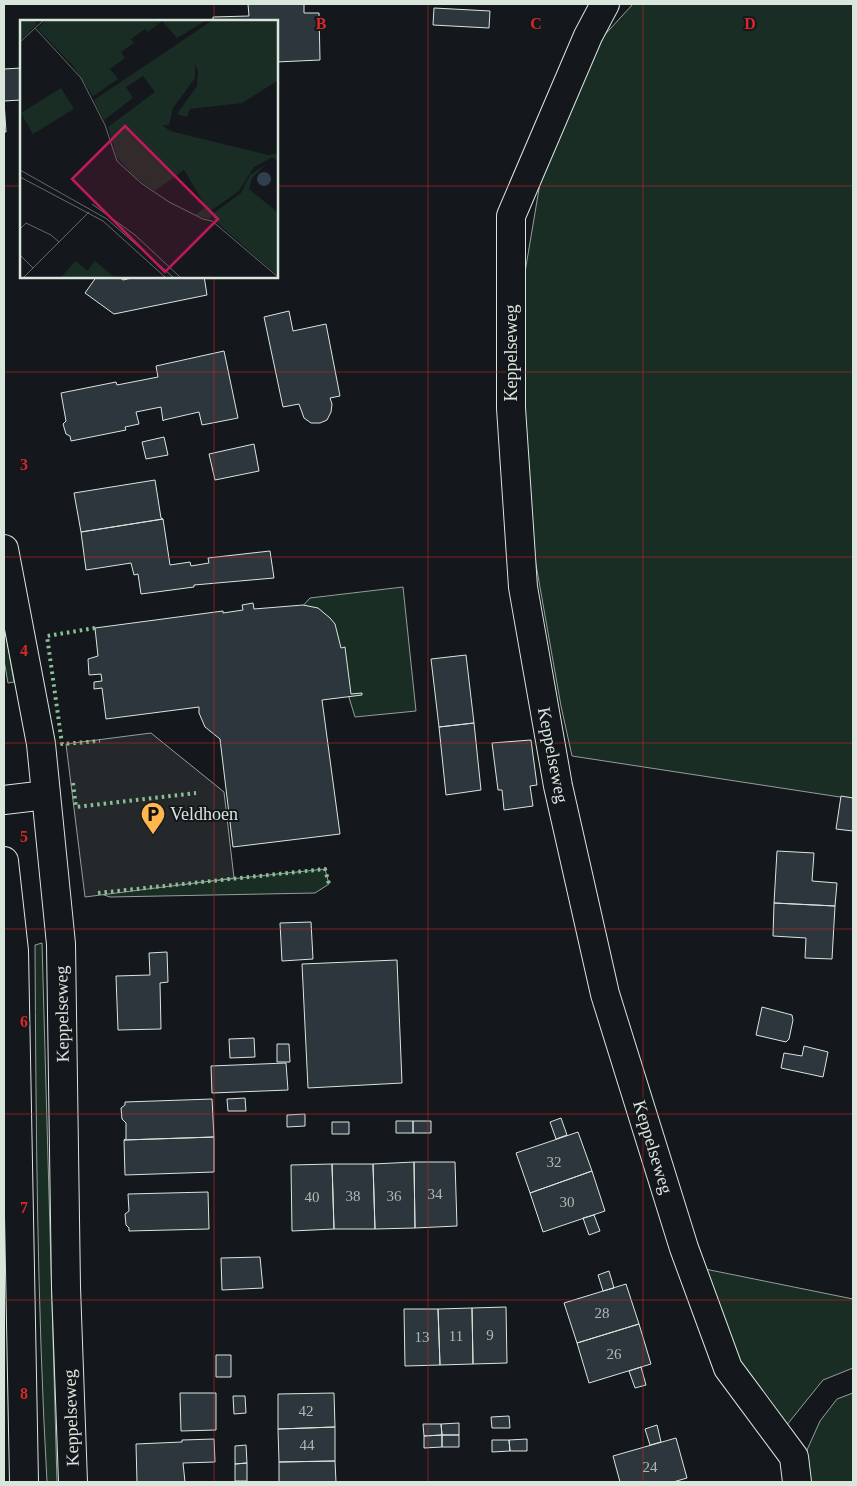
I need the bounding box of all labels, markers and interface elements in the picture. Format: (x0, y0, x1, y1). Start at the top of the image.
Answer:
text: B (316, 15, 327, 32)
text: C (530, 15, 542, 32)
text: D (744, 15, 756, 32)
inset map (20, 20, 278, 278)
street label: Keppelseweg (501, 305, 521, 401)
text: 3 (20, 456, 28, 473)
text: 4 (20, 642, 28, 659)
street label: Keppelseweg (534, 705, 572, 805)
parking icon: Veldhoen (140, 801, 166, 835)
place label: Veldhoen (170, 804, 238, 824)
text: 5 (20, 828, 28, 845)
street label: Keppelseweg (51, 965, 73, 1063)
text: 6 (20, 1013, 28, 1030)
street label: Keppelseweg (629, 1098, 677, 1196)
house number: 32 (547, 1154, 562, 1170)
house number: 34 (428, 1186, 443, 1202)
house number: 38 (346, 1188, 361, 1204)
house number: 36 (387, 1188, 402, 1204)
house number: 40 (305, 1189, 320, 1205)
house number: 30 (560, 1194, 575, 1210)
text: 7 (20, 1199, 28, 1216)
house number: 28 (595, 1305, 610, 1321)
house number: 9 (486, 1327, 494, 1343)
house number: 11 (449, 1328, 463, 1344)
house number: 13 (415, 1329, 430, 1345)
house number: 26 (607, 1346, 622, 1362)
street label: Keppelseweg (59, 1369, 83, 1467)
text: 8 (20, 1385, 28, 1402)
house number: 42 (299, 1403, 314, 1419)
house number: 44 (300, 1437, 315, 1453)
house number: 24 (643, 1459, 658, 1475)

